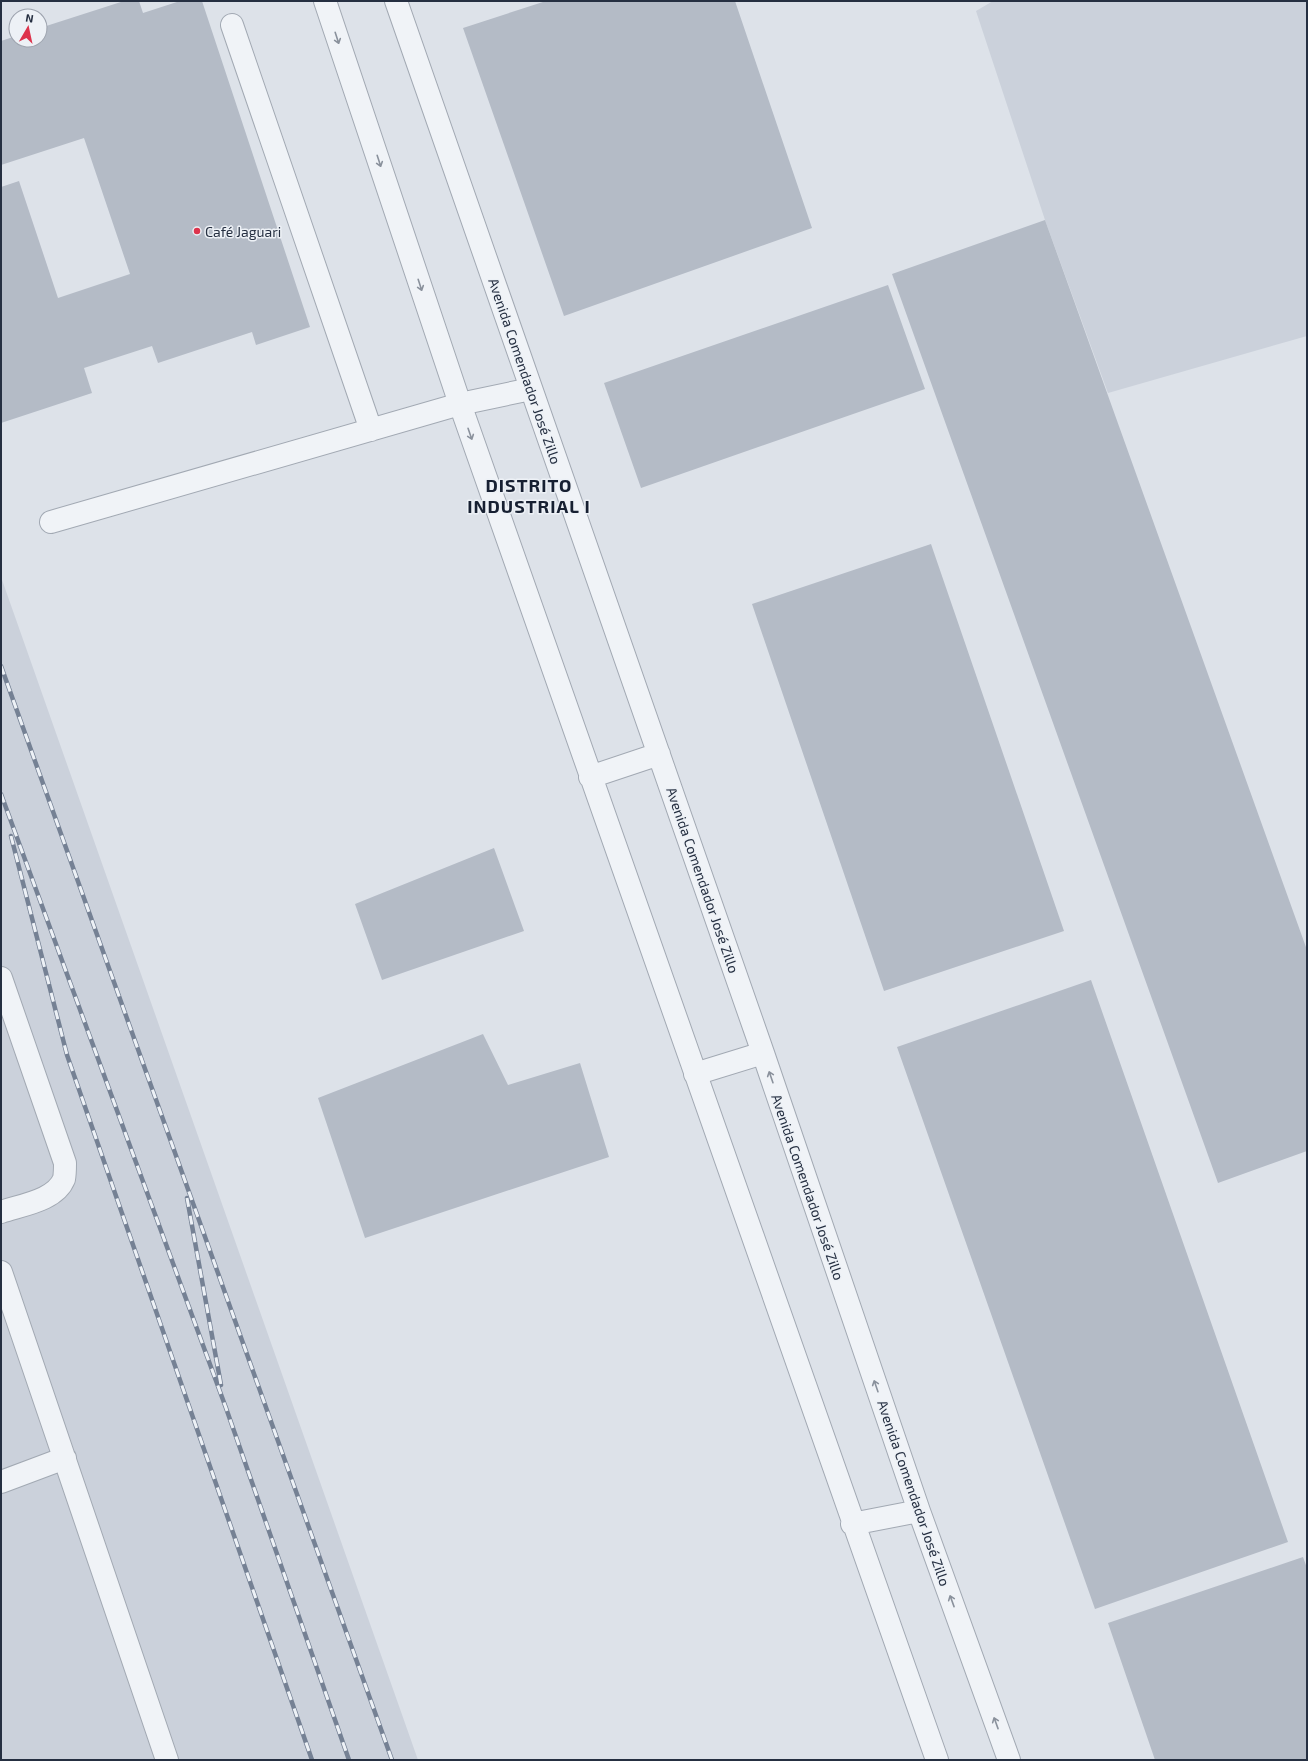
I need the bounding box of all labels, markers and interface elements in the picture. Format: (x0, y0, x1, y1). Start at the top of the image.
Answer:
north arrow (8, 8, 48, 48)
text: N (25, 11, 35, 25)
one-way arrow (334, 32, 342, 44)
one-way arrow (376, 155, 383, 168)
place label: Café Jaguari (205, 223, 281, 240)
marker: Café Jaguari (192, 226, 202, 236)
street label: Avenida Comendador José Zillo (485, 276, 565, 466)
one-way arrow (417, 278, 424, 291)
one-way arrow (467, 428, 475, 440)
district label: DISTRITO INDUSTRIAL I (467, 474, 591, 517)
street label: Avenida Comendador José Zillo (663, 785, 743, 975)
one-way arrow (767, 1071, 774, 1084)
street label: Avenida Comendador José Zillo (768, 1092, 848, 1282)
one-way arrow (872, 1380, 879, 1393)
street label: Avenida Comendador José Zillo (874, 1398, 954, 1588)
one-way arrow (947, 1596, 955, 1608)
one-way arrow (992, 1718, 1000, 1730)

